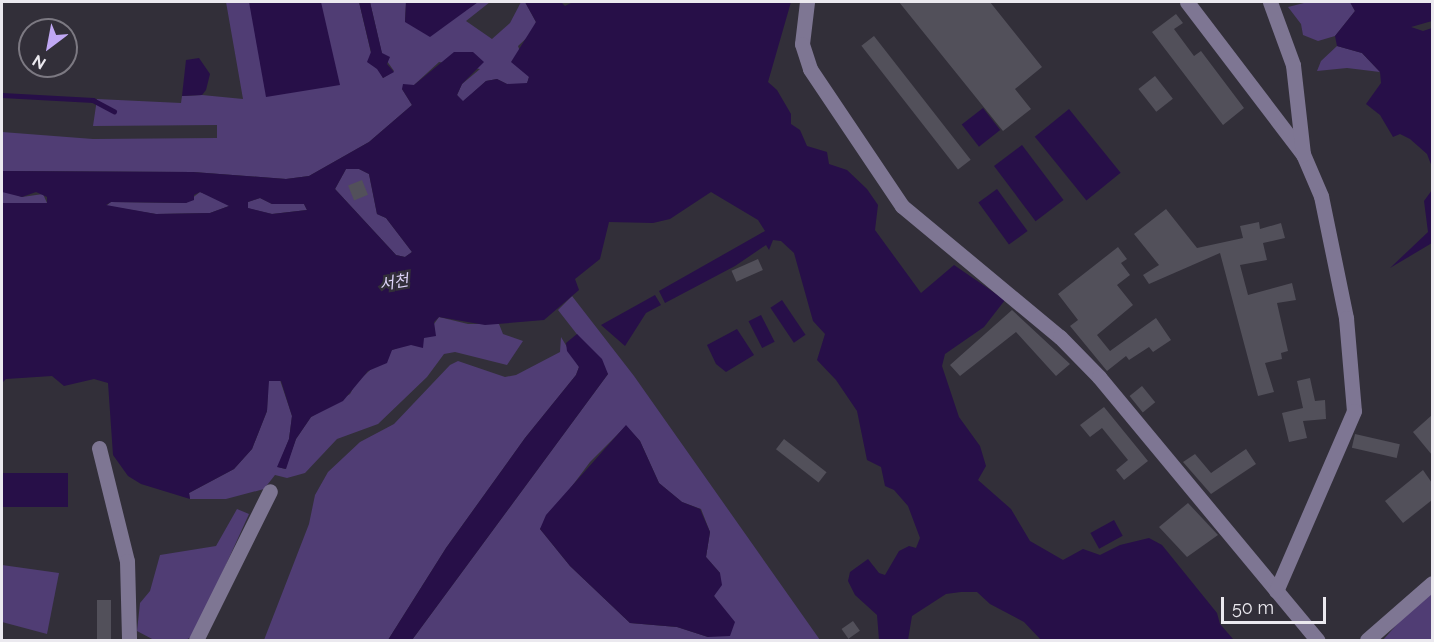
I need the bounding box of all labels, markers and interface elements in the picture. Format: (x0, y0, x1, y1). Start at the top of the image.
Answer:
north arrow (18, 18, 78, 78)
text: N (29, 51, 49, 73)
water label: 서천 (378, 271, 410, 295)
scale bar (1224, 585, 1329, 623)
text: 50 m (1232, 597, 1274, 618)

